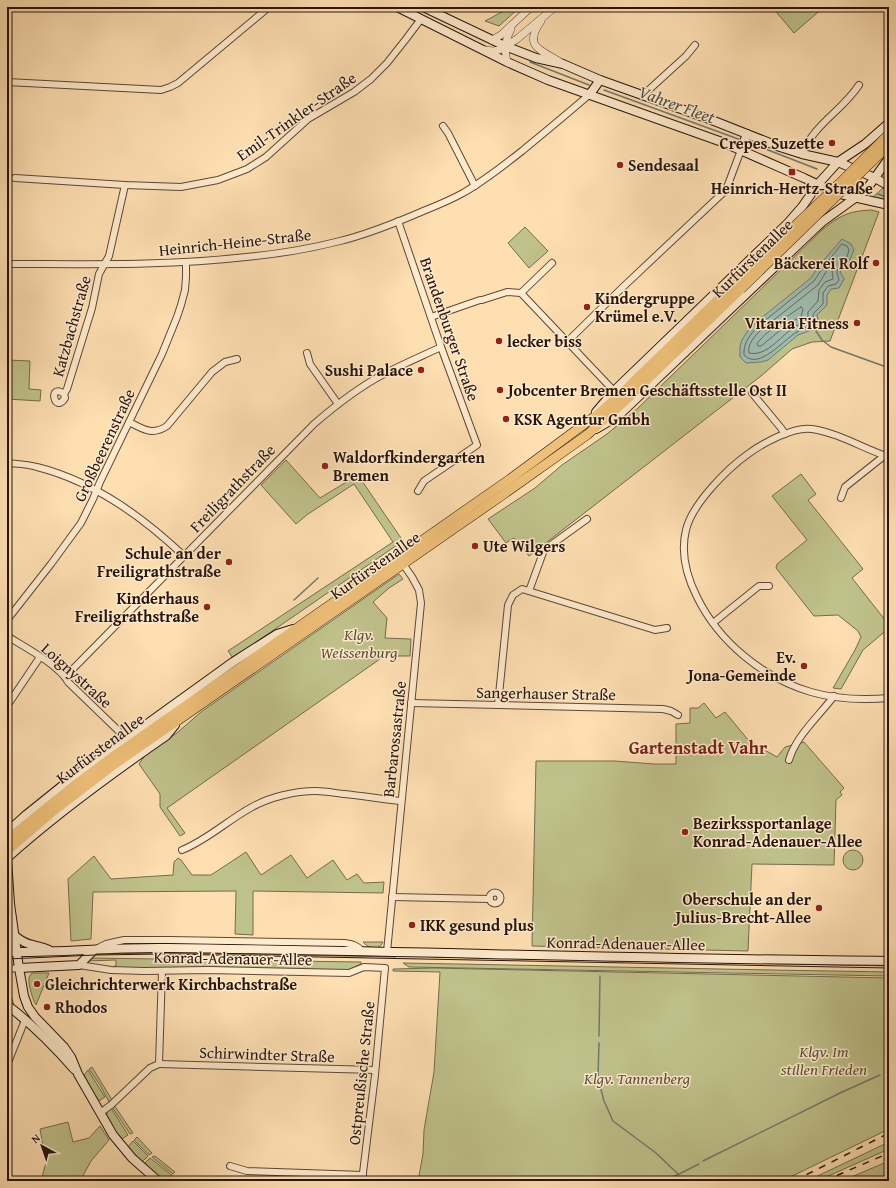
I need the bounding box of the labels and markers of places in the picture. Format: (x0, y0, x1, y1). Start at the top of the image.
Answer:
place label: Crepes Suzette (720, 131, 824, 155)
marker: Crepes Suzette (827, 138, 837, 148)
place label: Sendesaal (628, 153, 699, 177)
marker: Sendesaal (615, 160, 625, 170)
marker: Heinrich-Hertz-Straße (787, 167, 797, 177)
place label: Heinrich-Hertz-Straße (711, 176, 873, 200)
place label: Bäckerei Rolf (774, 251, 870, 275)
marker: Bäckerei Rolf (871, 258, 881, 268)
place label: Kindergruppe Krümel e.V. (595, 286, 695, 328)
marker: Kindergruppe Krümel e.V. (582, 302, 592, 312)
place label: Vitaria Fitness (745, 311, 849, 335)
marker: Vitaria Fitness (852, 318, 862, 328)
place label: lecker biss (507, 329, 582, 353)
marker: lecker biss (494, 336, 504, 346)
place label: Sushi Palace (325, 358, 413, 382)
marker: Sushi Palace (416, 365, 426, 375)
place label: Jobcenter Bremen Geschäftsstelle Ost II (505, 378, 787, 402)
marker: Jobcenter Bremen Geschäftsstelle Ost II (495, 385, 505, 395)
place label: KSK Agentur Gmbh (514, 407, 650, 431)
marker: KSK Agentur Gmbh (501, 414, 511, 424)
place label: Waldorfkindergarten Bremen (333, 445, 486, 487)
marker: Waldorfkindergarten Bremen (320, 461, 330, 471)
place label: Ute Wilgers (483, 534, 565, 558)
place label: Schule an der Freiligrathstraße (97, 541, 222, 583)
marker: Ute Wilgers (470, 541, 480, 551)
marker: Schule an der Freiligrathstraße (224, 557, 234, 567)
place label: Kinderhaus Freiligrathstraße (75, 586, 199, 628)
marker: Kinderhaus Freiligrathstraße (202, 602, 212, 612)
place label: Ev. Jona-Gemeinde (685, 645, 796, 687)
marker: Ev. Jona-Gemeinde (799, 661, 809, 671)
place label: Bezirkssportanlage Konrad-Adenauer-Allee (693, 811, 863, 853)
marker: Bezirkssportanlage Konrad-Adenauer-Allee (680, 827, 690, 837)
place label: Oberschule an der Julius-Brecht-Allee (672, 887, 812, 929)
marker: Oberschule an der Julius-Brecht-Allee (814, 903, 824, 913)
place label: IKK gesund plus (420, 913, 534, 937)
marker: IKK gesund plus (407, 920, 417, 930)
place label: Gleichrichterwerk Kirchbachstraße (45, 972, 297, 996)
marker: Gleichrichterwerk Kirchbachstraße (32, 979, 42, 989)
place label: Rhodos (55, 995, 108, 1019)
marker: Rhodos (42, 1002, 52, 1012)

